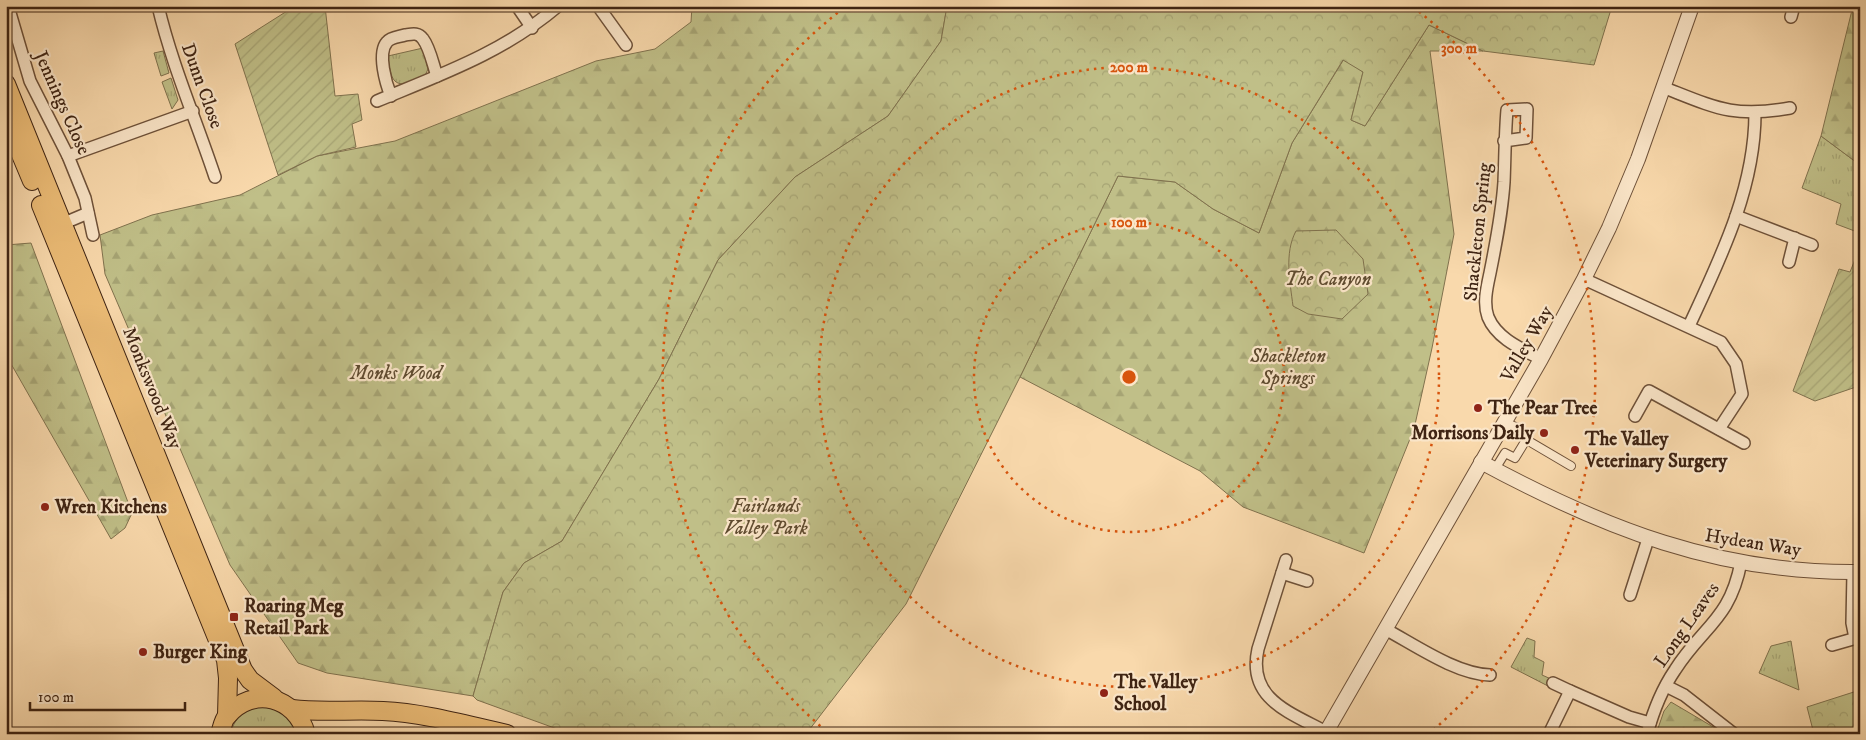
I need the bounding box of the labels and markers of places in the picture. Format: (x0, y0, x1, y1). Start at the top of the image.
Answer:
centre of rings (1120, 368, 1138, 386)
place label: The Pear Tree (1487, 397, 1597, 420)
marker: The Pear Tree (1472, 402, 1484, 414)
place label: Morrisons Daily (1411, 422, 1535, 445)
marker: Morrisons Daily (1538, 427, 1550, 439)
place label: The Valley Veterinary Surgery (1584, 428, 1728, 473)
marker: The Valley Veterinary Surgery (1569, 444, 1581, 456)
place label: Wren Kitchens (54, 496, 167, 519)
marker: Wren Kitchens (39, 501, 51, 513)
place label: Roaring Meg Retail Park (244, 595, 344, 640)
marker: Roaring Meg Retail Park (228, 611, 240, 623)
place label: Burger King (153, 641, 248, 664)
marker: Burger King (137, 646, 149, 658)
place label: The Valley School (1113, 671, 1198, 716)
marker: The Valley School (1098, 687, 1110, 699)

